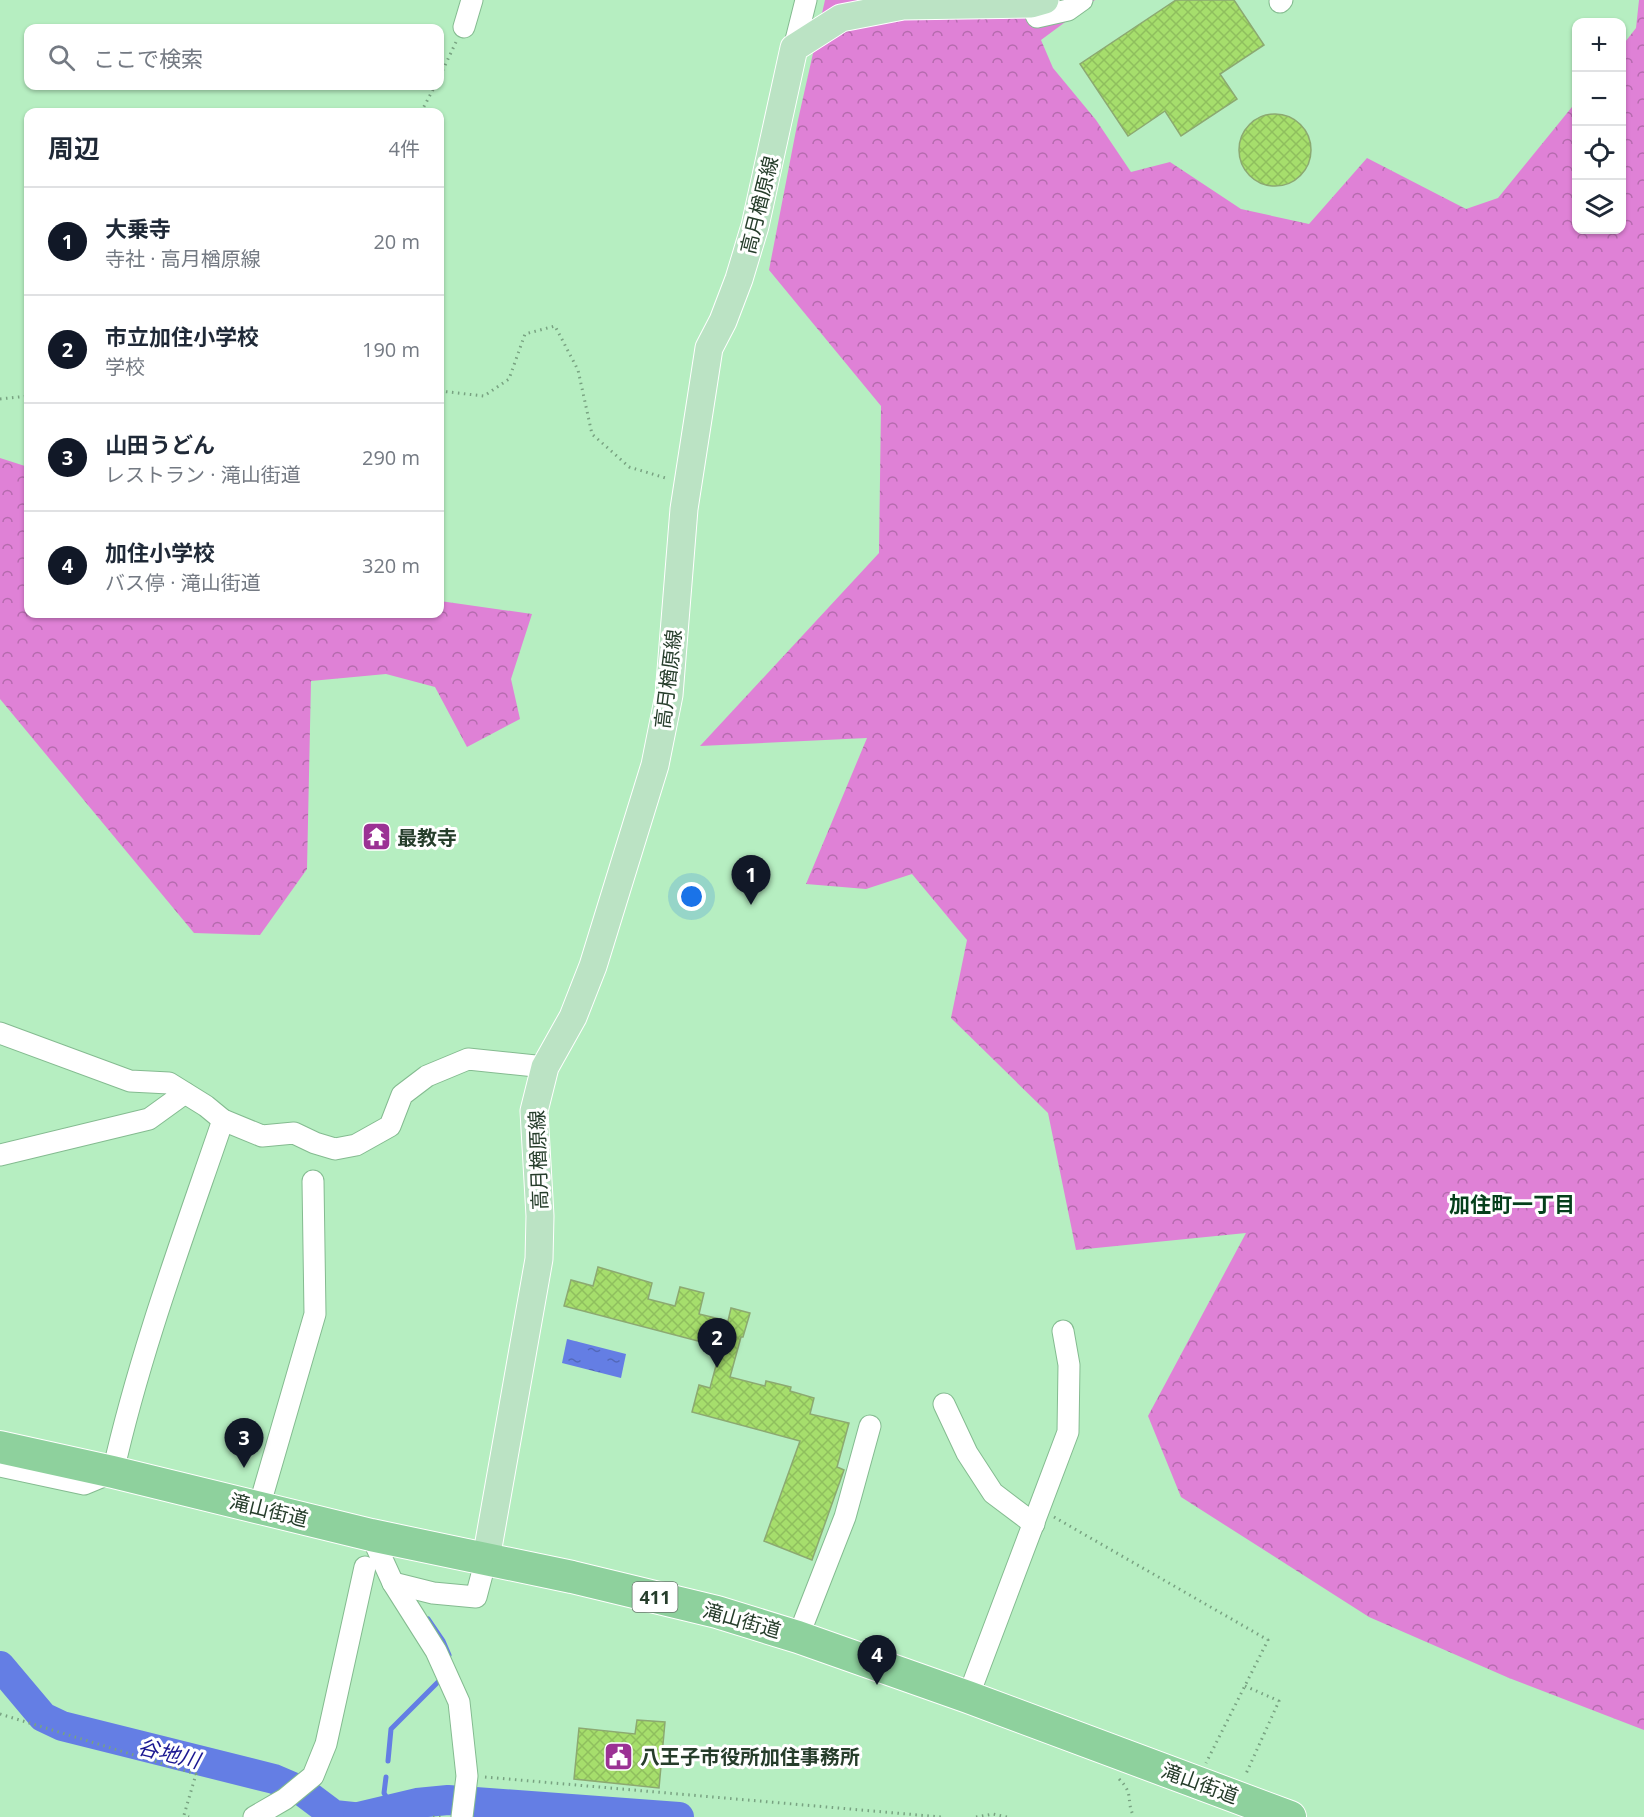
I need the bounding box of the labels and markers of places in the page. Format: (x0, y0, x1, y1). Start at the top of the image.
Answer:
temple icon: 最教寺 (360, 821, 392, 853)
place label: 最教寺 (397, 824, 457, 851)
pin: 1 (732, 856, 771, 905)
pin: 2 (698, 1318, 736, 1368)
pin: 3 (224, 1418, 264, 1468)
pin: 4 (858, 1636, 896, 1685)
public building icon: 八王子市役所加住事務所 (603, 1740, 635, 1772)
place label: 八王子市役所加住事務所 (640, 1743, 860, 1770)

